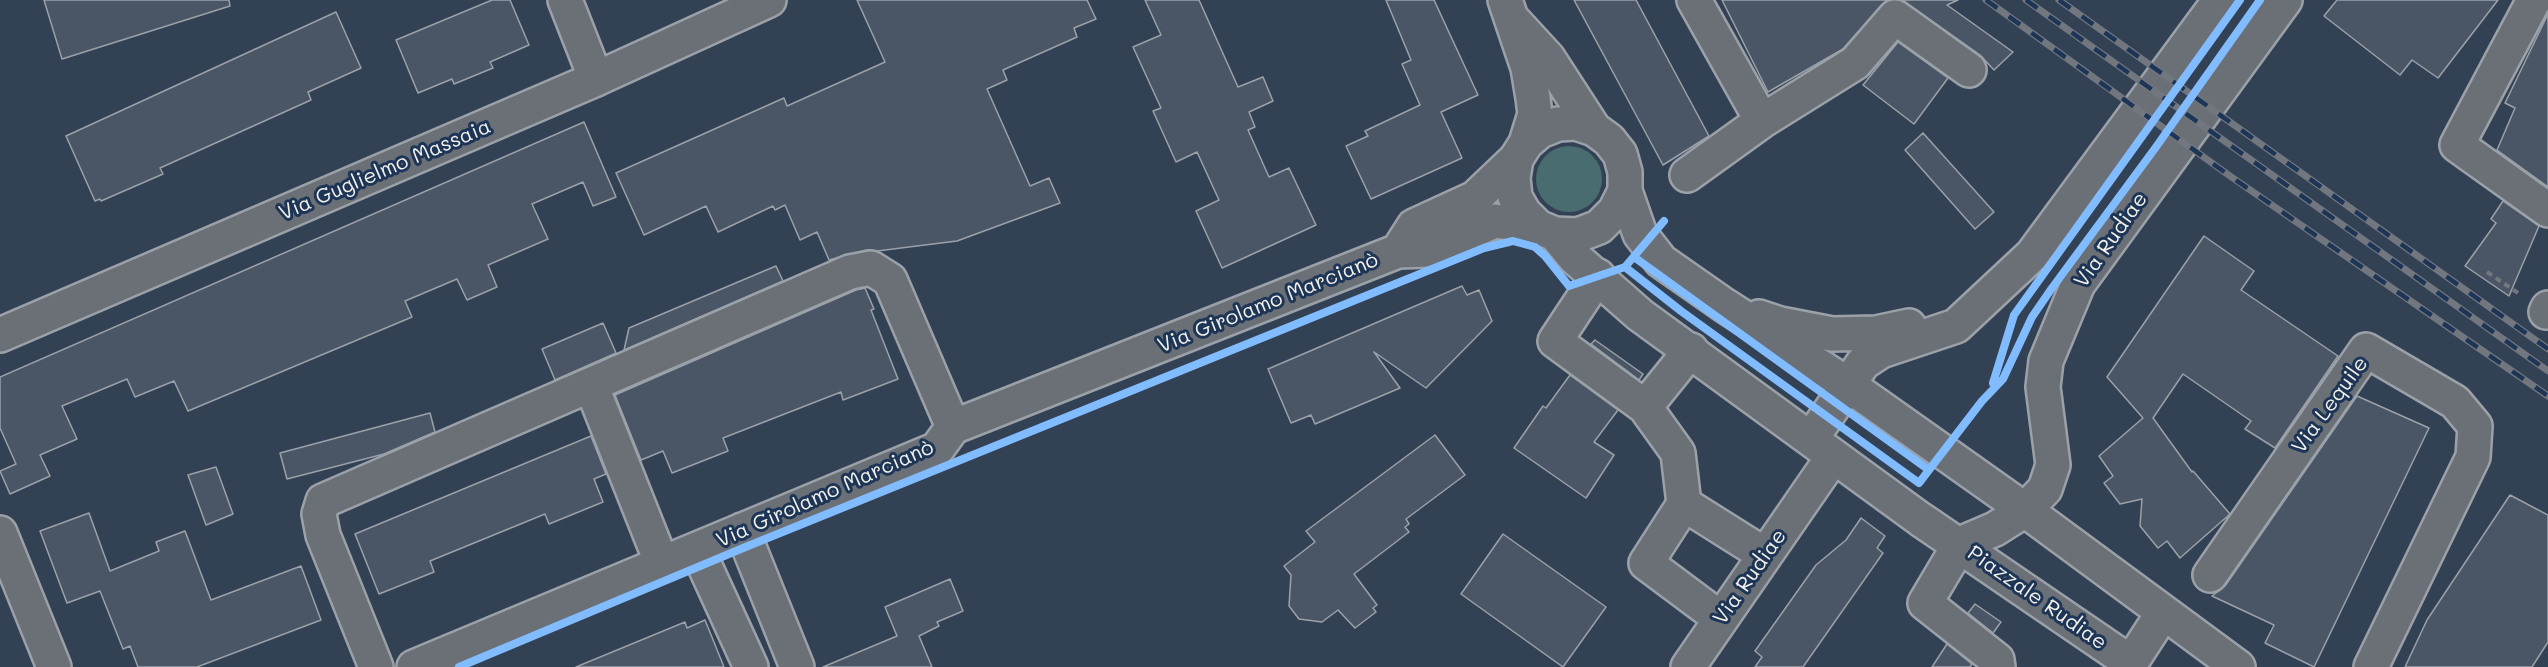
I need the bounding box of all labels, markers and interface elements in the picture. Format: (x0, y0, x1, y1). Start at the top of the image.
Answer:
street label: Via Guglielmo Massaia (275, 114, 495, 226)
street label: Via Rudiae (2069, 188, 2153, 292)
street label: Via Girolamo Marcianò (1154, 247, 1382, 359)
street label: Via Lequile (2286, 352, 2374, 458)
street label: Via Girolamo Marcianò (712, 435, 938, 553)
street label: Via Rudiae (1708, 525, 1792, 629)
street label: Piazzale Rudiae (1962, 540, 2112, 656)

